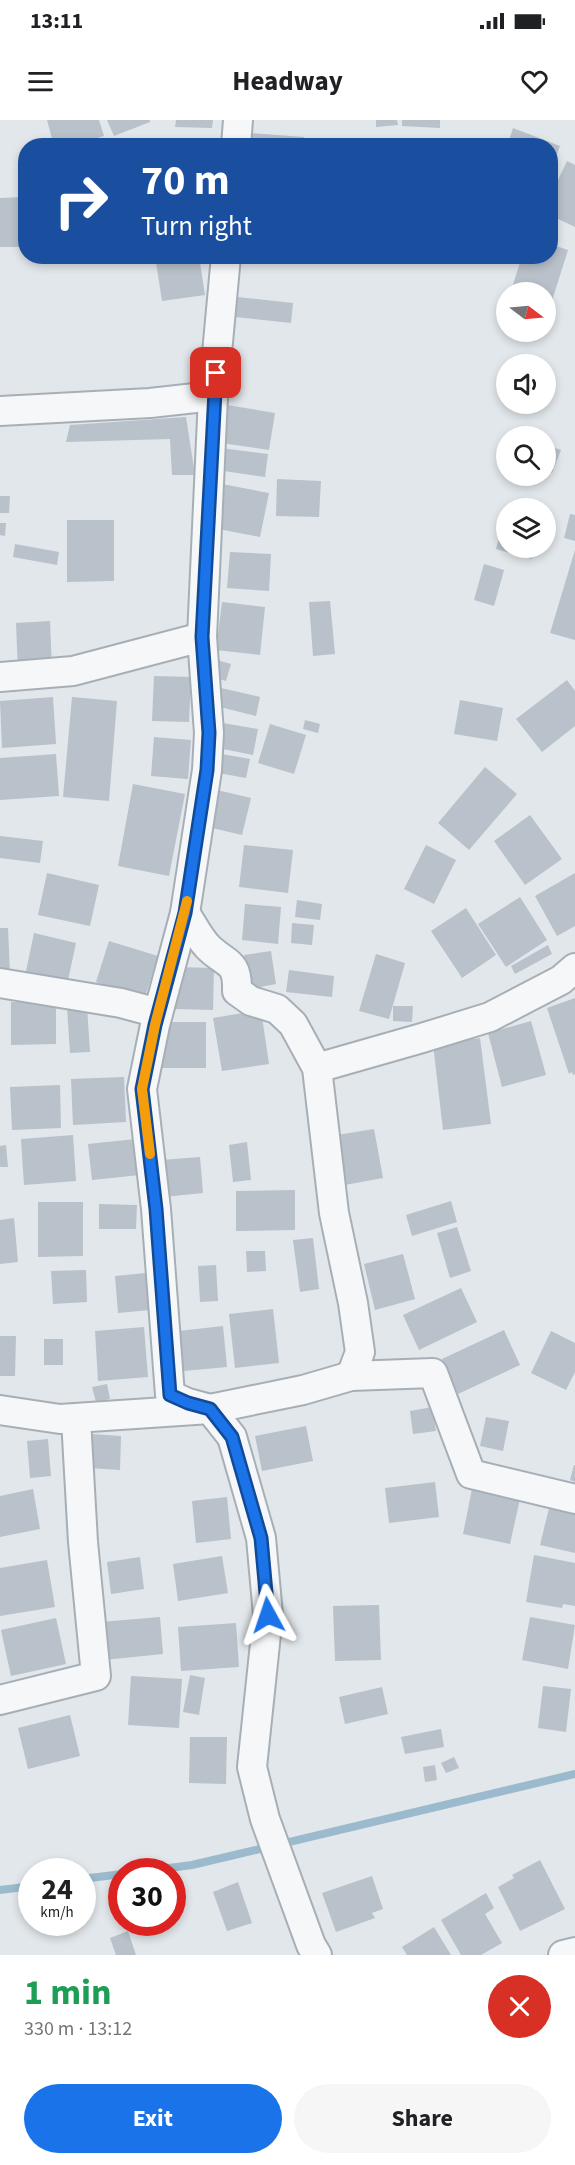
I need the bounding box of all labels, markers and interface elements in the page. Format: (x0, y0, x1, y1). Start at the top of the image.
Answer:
text: 13:11 (30, 5, 83, 37)
text: Headway (232, 62, 343, 101)
icon: menu (24, 65, 57, 98)
icon: heart (518, 65, 551, 98)
text: 70 m (141, 151, 230, 211)
icon: right (42, 162, 120, 240)
text: Turn right (141, 207, 252, 246)
north arrow (496, 282, 556, 342)
map controls (496, 282, 556, 558)
pin (190, 347, 241, 398)
button: sound (496, 354, 556, 414)
icon: arrive (199, 356, 232, 389)
button: search (496, 426, 556, 486)
button: layers (496, 498, 556, 558)
position arrow (236, 1583, 300, 1647)
speed limit sign: 30 (108, 1858, 186, 1936)
text: 24 (41, 1868, 73, 1911)
text: km/h (40, 1902, 74, 1923)
text: 1 min (24, 1967, 112, 2018)
button: close (488, 1975, 551, 2038)
text: 330 m · 13:12 (24, 2015, 132, 2043)
button: Exit (24, 2084, 282, 2153)
button: Share (294, 2084, 551, 2153)

